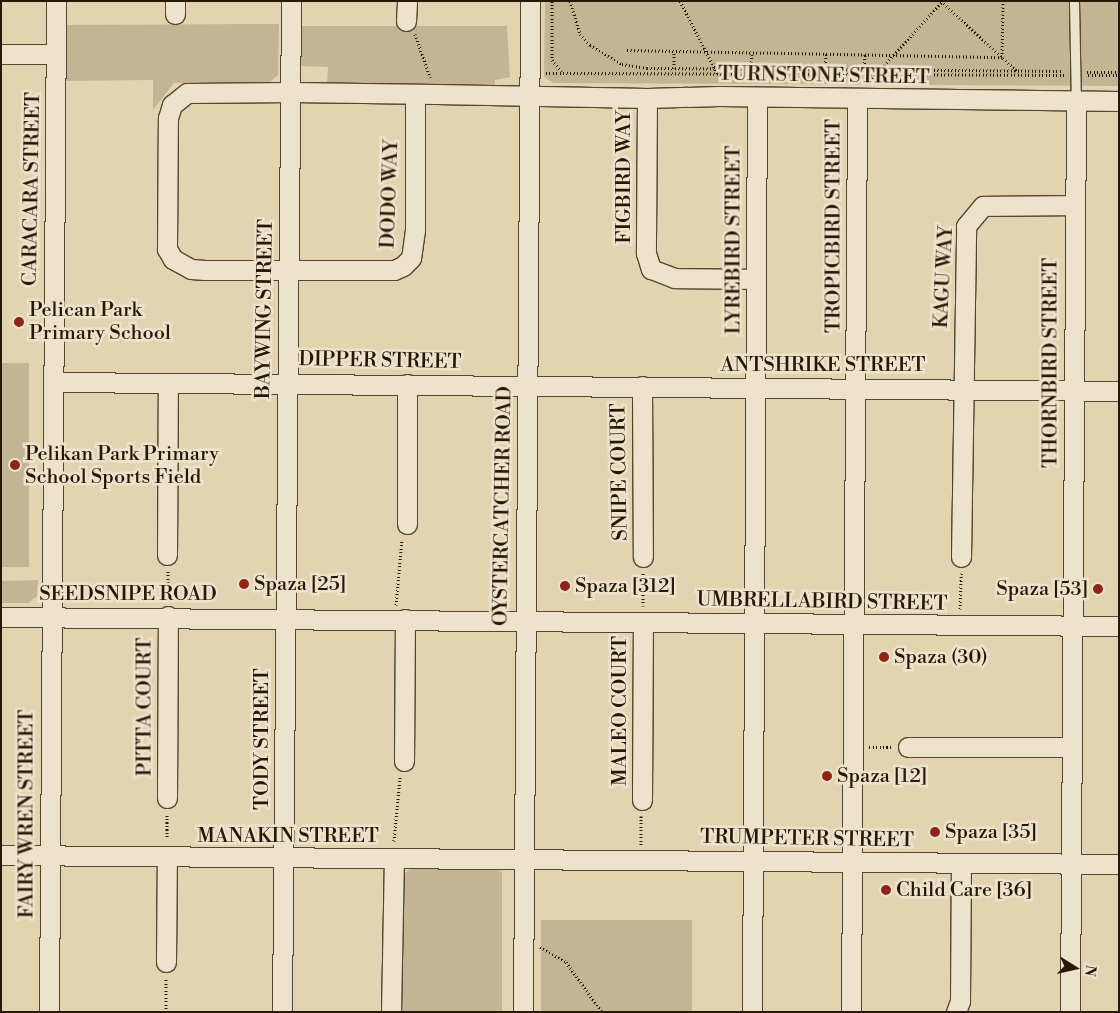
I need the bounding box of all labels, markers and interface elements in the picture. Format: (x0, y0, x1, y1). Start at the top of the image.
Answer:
street label: TURNSTONE STREET (718, 62, 930, 90)
street label: CARACARA STREET (18, 92, 46, 286)
street label: FIGBIRD WAY (612, 110, 636, 244)
street label: TROPICBIRD STREET (822, 119, 846, 333)
street label: DODO WAY (376, 139, 404, 249)
street label: LYREBIRD STREET (722, 146, 746, 334)
street label: BAYWING STREET (251, 219, 279, 399)
street label: KAGU WAY (929, 225, 959, 329)
street label: THORNBIRD STREET (1039, 258, 1063, 468)
place label: Pelican Park Primary School (29, 299, 171, 346)
marker: Pelican Park Primary School (13, 316, 25, 328)
street label: DIPPER STREET (298, 348, 462, 374)
street label: ANTSHRIKE STREET (721, 353, 925, 377)
street label: OYSTERCATCHER ROAD (489, 386, 517, 626)
street label: SNIPE COURT (607, 403, 633, 541)
place label: Pelikan Park Primary School Sports Field (25, 442, 219, 489)
marker: Pelikan Park Primary School Sports Field (9, 459, 21, 471)
place label: Spaza [25] (254, 572, 346, 596)
place label: Spaza [312] (575, 574, 676, 598)
place label: Spaza [53] (996, 577, 1088, 601)
marker: Spaza [25] (238, 578, 250, 590)
marker: Spaza [312] (559, 580, 571, 592)
street label: SEEDSNIPE ROAD (39, 582, 217, 606)
marker: Spaza [53] (1092, 583, 1104, 595)
street label: UMBRELLABIRD STREET (696, 588, 948, 616)
street label: MALEO COURT (608, 636, 632, 786)
street label: PITTA COURT (133, 638, 157, 776)
place label: Spaza (30) (894, 645, 988, 669)
marker: Spaza (30) (878, 651, 890, 663)
street label: TODY STREET (250, 668, 274, 810)
street label: FAIRY WREN STREET (15, 710, 39, 918)
place label: Spaza [12] (837, 764, 927, 788)
marker: Spaza [12] (821, 770, 833, 782)
place label: Spaza [35] (945, 820, 1037, 844)
street label: MANAKIN STREET (197, 824, 379, 848)
street label: TRUMPETER STREET (700, 825, 914, 853)
marker: Spaza [35] (929, 826, 941, 838)
place label: Child Care [36] (896, 878, 1032, 902)
marker: Child Care [36] (880, 884, 892, 896)
north arrow (1050, 943, 1100, 993)
text: N (1080, 964, 1100, 978)

